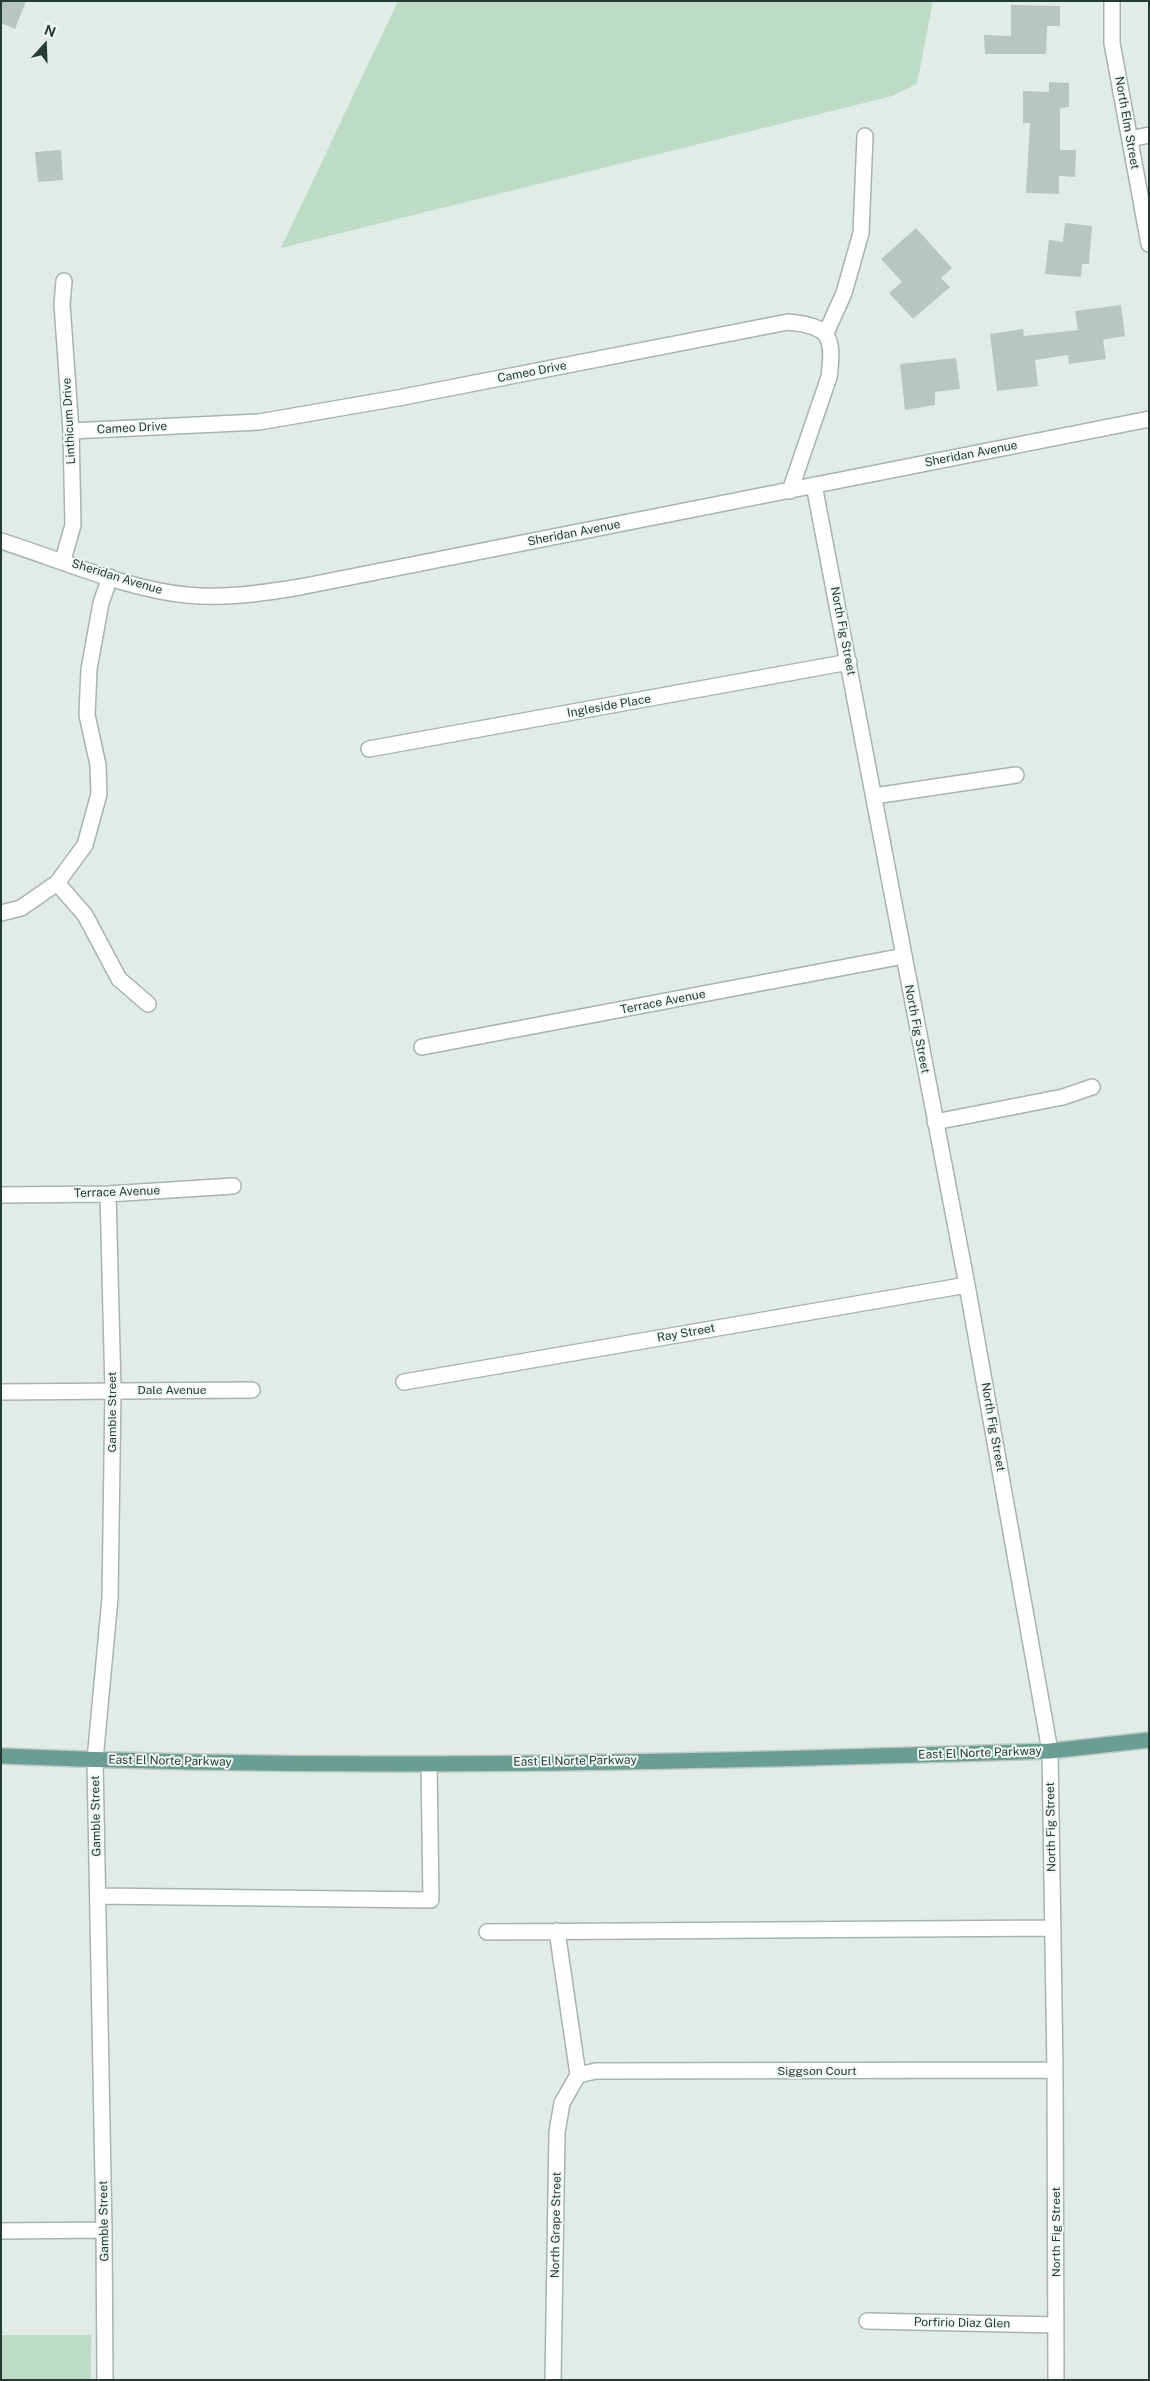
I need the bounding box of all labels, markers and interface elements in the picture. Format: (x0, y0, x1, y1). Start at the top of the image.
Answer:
north arrow (20, 20, 70, 70)
text: N (42, 22, 58, 40)
street label: North Elm Street (1112, 75, 1142, 171)
street label: Cameo Drive (496, 358, 568, 386)
street label: Linthicum Drive (60, 377, 78, 465)
street label: Cameo Drive (96, 419, 168, 437)
street label: Sheridan Avenue (923, 438, 1019, 470)
street label: Sheridan Avenue (526, 517, 622, 549)
street label: Sheridan Avenue (70, 556, 164, 598)
street label: North Fig Street (827, 585, 859, 677)
street label: Ingleside Place (566, 692, 652, 720)
street label: North Fig Street (901, 983, 933, 1075)
street label: Terrace Avenue (619, 987, 707, 1017)
street label: Terrace Avenue (74, 1183, 160, 1201)
street label: Ray Street (656, 1321, 716, 1345)
street label: Gamble Street (105, 1371, 119, 1453)
street label: North Fig Street (978, 1381, 1008, 1473)
street label: Dale Avenue (137, 1383, 207, 1397)
street label: East El Norte Parkway (918, 1744, 1042, 1762)
street label: East El Norte Parkway (108, 1753, 232, 1769)
street label: East El Norte Parkway (513, 1753, 637, 1769)
street label: Gamble Street (88, 1775, 104, 1857)
street label: North Fig Street (1043, 1782, 1059, 1872)
street label: Siggson Court (777, 2064, 857, 2078)
street label: North Grape Street (548, 2172, 564, 2278)
street label: Gamble Street (96, 2180, 112, 2262)
street label: North Fig Street (1049, 2187, 1063, 2277)
street label: Porfirio Diaz Glen (914, 2315, 1010, 2331)

